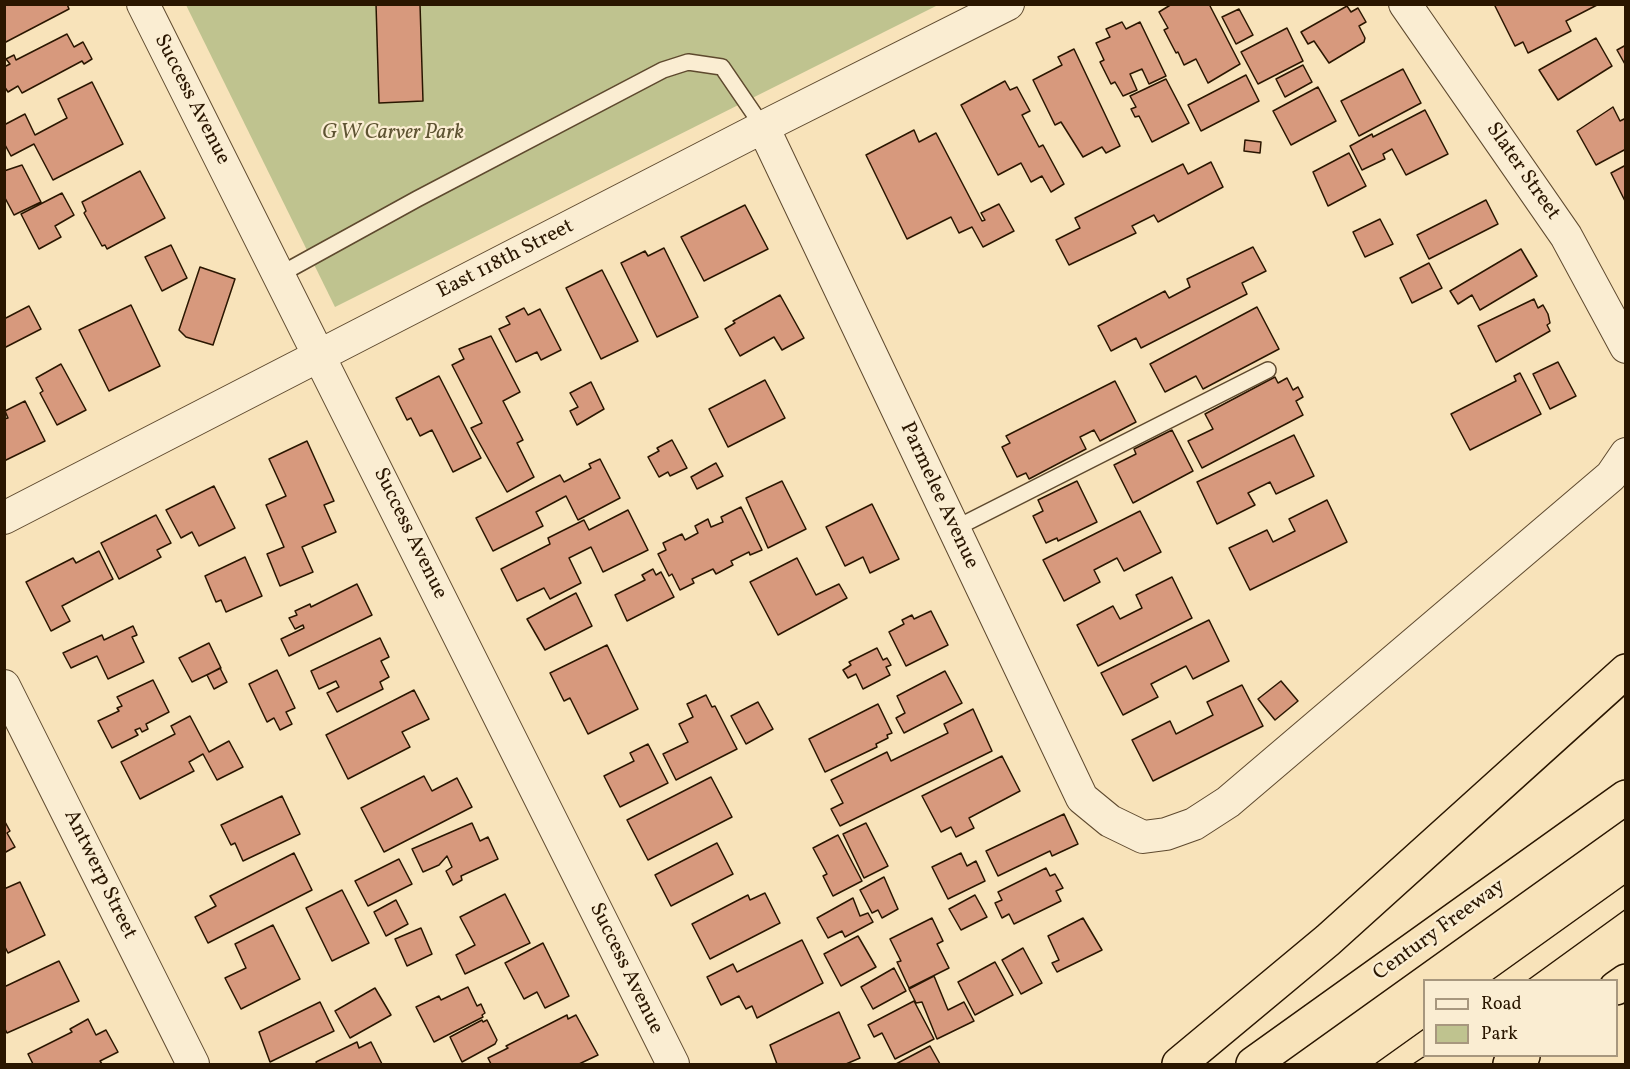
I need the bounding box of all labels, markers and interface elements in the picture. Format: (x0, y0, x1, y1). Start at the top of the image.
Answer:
street label: Success Avenue (147, 31, 235, 169)
street label: Slater Street (1479, 118, 1565, 226)
park label: G W Carver Park (322, 121, 464, 147)
street label: East 118th Street (434, 215, 578, 305)
street label: Parmelee Avenue (893, 419, 983, 573)
street label: Success Avenue (366, 464, 452, 604)
street label: Antwerp Street (57, 806, 141, 944)
street label: Century Freeway (1369, 875, 1511, 987)
street label: Success Avenue (582, 899, 668, 1039)
legend (1423, 979, 1618, 1057)
text: Road (1481, 992, 1522, 1017)
text: Park (1481, 1022, 1518, 1047)

